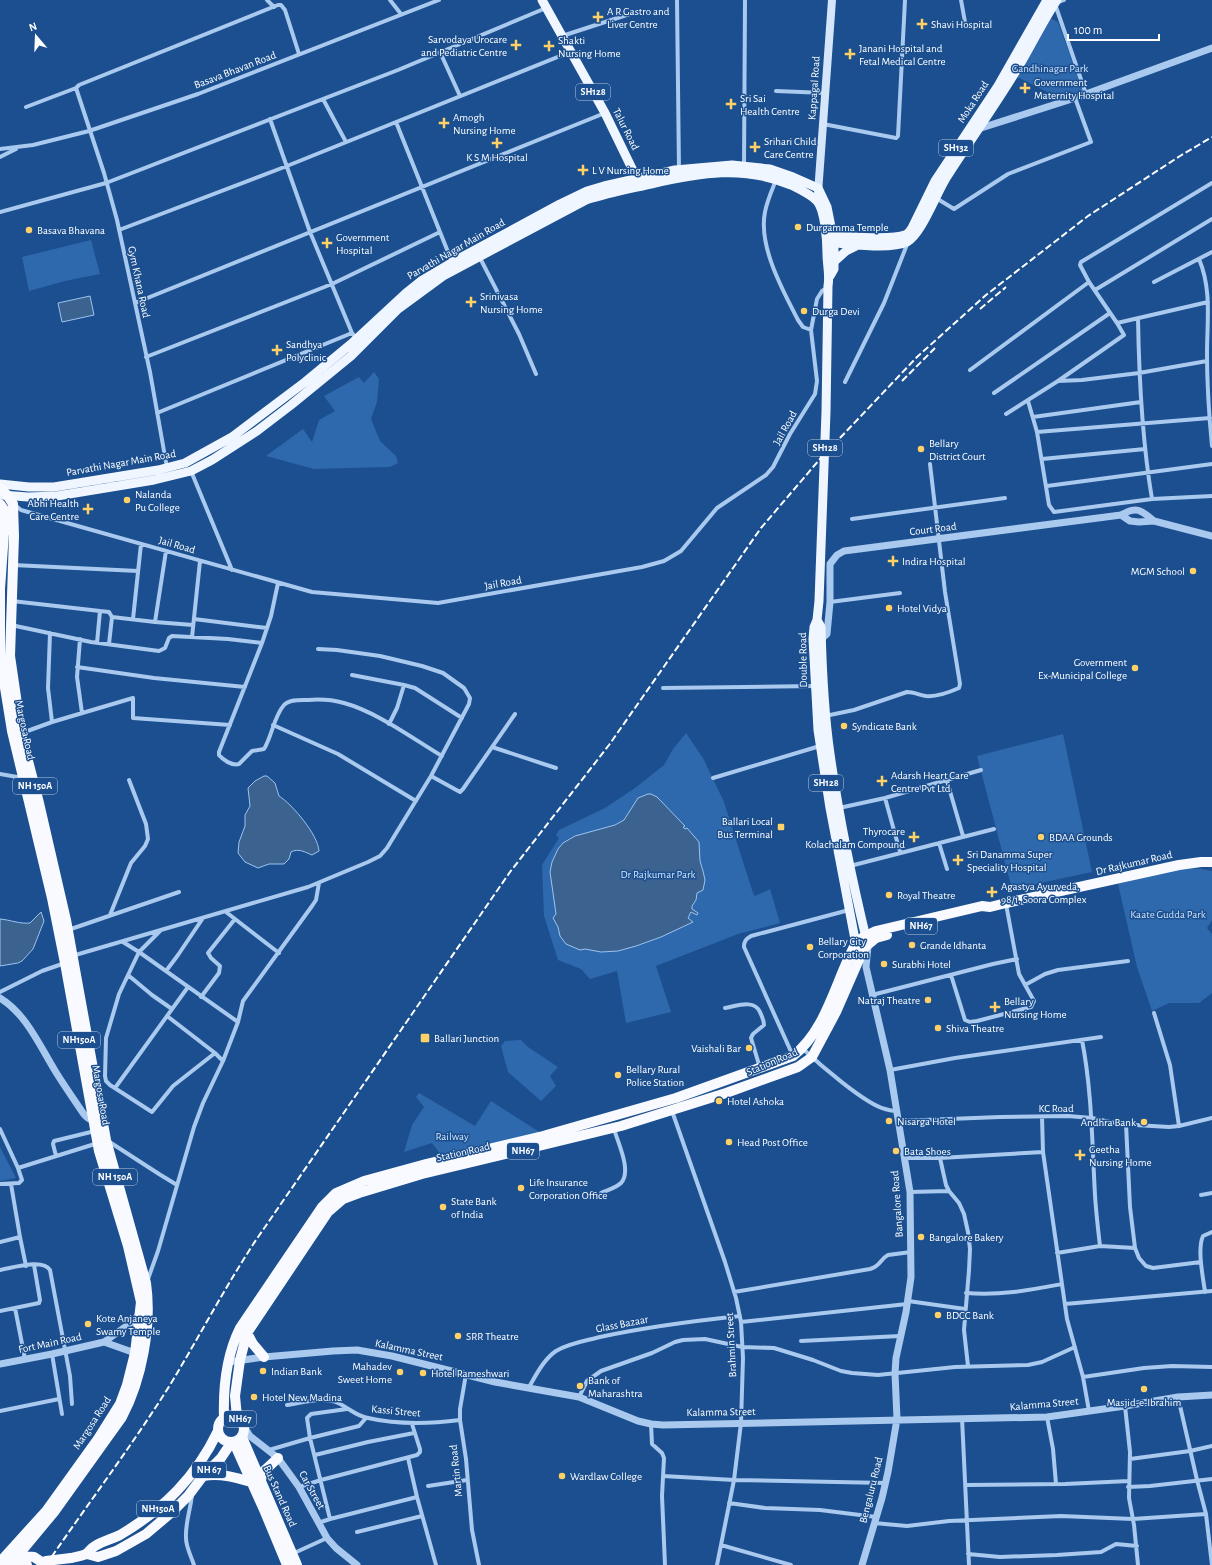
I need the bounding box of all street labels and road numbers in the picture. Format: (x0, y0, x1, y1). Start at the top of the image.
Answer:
street label: Basava Bhavan Road (193, 49, 278, 91)
street label: Kappagal Road (806, 55, 822, 120)
street label: Moka Road (955, 79, 991, 125)
road number: SH128 (576, 84, 610, 100)
street label: Talur Road (611, 106, 641, 152)
road number: SH132 (939, 140, 973, 156)
street label: Parvathi Nagar Main Road (405, 216, 507, 282)
street label: Gym Khana Road (126, 245, 152, 319)
street label: Jail Road (771, 409, 799, 447)
road number: SH128 (808, 440, 842, 456)
street label: Parvathi Nagar Main Road (65, 448, 177, 478)
street label: Court Road (909, 521, 957, 537)
street label: Jail Road (158, 535, 197, 556)
street label: Jail Road (484, 574, 523, 592)
street label: Double Road (797, 632, 809, 688)
street label: Margosa Road (13, 699, 37, 761)
road number: SH128 (809, 775, 843, 791)
road number: NH 150A (13, 778, 57, 794)
street label: Dr Rajkumar Road (1095, 849, 1173, 877)
road number: NH67 (905, 918, 937, 934)
road number: NH150A (58, 1032, 100, 1048)
street label: Station Road (745, 1046, 800, 1078)
street label: Margosa Road (90, 1064, 112, 1126)
street label: KC Road (1038, 1103, 1074, 1114)
street label: Station Road (435, 1140, 491, 1164)
road number: NH67 (507, 1143, 539, 1159)
road number: NH 150A (93, 1169, 137, 1185)
street label: Bangalore Road (889, 1170, 905, 1238)
street label: Brahmin Street (724, 1312, 738, 1378)
street label: Glass Bazaar (595, 1313, 650, 1334)
street label: Fort Main Road (17, 1331, 83, 1355)
street label: Kalamma Street (374, 1337, 444, 1363)
street label: Margosa Road (71, 1394, 113, 1451)
street label: Kalamma Street (1009, 1395, 1079, 1412)
street label: Kassi Street (371, 1403, 422, 1419)
street label: Kalamma Street (686, 1406, 756, 1418)
road number: NH67 (224, 1411, 256, 1427)
street label: Martin Road (448, 1444, 464, 1498)
street label: Bengaluru Road (857, 1455, 885, 1524)
road number: NH 67 (192, 1462, 226, 1478)
street label: Bus Stand Road (262, 1464, 299, 1529)
street label: Car Street (297, 1469, 327, 1511)
road number: NH150A (137, 1501, 179, 1517)

